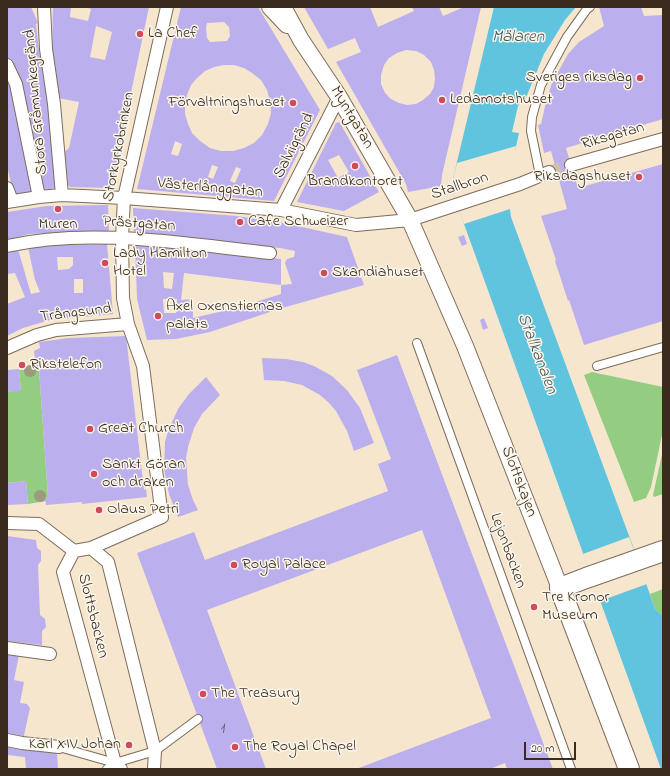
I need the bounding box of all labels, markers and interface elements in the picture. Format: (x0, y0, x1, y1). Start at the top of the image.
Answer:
place label: La Chef (148, 24, 198, 44)
street label: Stora Gråmunkegränd (21, 28, 53, 176)
water label: Mälaren (492, 28, 544, 48)
marker: La Chef (135, 29, 145, 39)
place label: Sveriges riksdag (526, 68, 632, 88)
marker: Sveriges riksdag (635, 73, 645, 83)
street label: Myntgatan (325, 83, 377, 153)
place label: Ledamotshuset (450, 90, 552, 110)
street label: Storkyrkobrinken (100, 91, 140, 203)
place label: Förvaltningshuset (169, 93, 285, 113)
marker: Ledamotshuset (437, 95, 447, 105)
marker: Förvaltningshuset (288, 98, 298, 108)
street label: Salviigränd (270, 110, 320, 182)
street label: Riksgatan (579, 119, 647, 155)
marker: Brandkontoret (350, 161, 360, 171)
place label: Riksdagshuset (534, 167, 631, 187)
street label: Stallbron (429, 169, 491, 205)
place label: Brandkontoret (307, 172, 403, 192)
marker: Riksdagshuset (634, 172, 644, 182)
street label: Västerlånggatan (157, 175, 263, 203)
marker: Muren (53, 204, 63, 214)
place label: Cafe Schweizer (248, 212, 348, 232)
street label: Prästgatan (102, 213, 176, 237)
place label: Muren (39, 215, 77, 235)
marker: Cafe Schweizer (235, 217, 245, 227)
place label: Lady Hamilton Hotel (113, 244, 207, 282)
marker: Lady Hamilton Hotel (100, 258, 110, 268)
place label: Skandiahuset (332, 263, 424, 283)
marker: Skandiahuset (319, 268, 329, 278)
place label: Axel Oxenstiernas palats (166, 297, 283, 335)
street label: Trångsund (39, 300, 113, 328)
marker: Axel Oxenstiernas palats (153, 311, 163, 321)
water label: Stallkanalen (511, 311, 561, 397)
place label: Rikstelefon (30, 355, 102, 375)
marker: Rikstelefon (17, 360, 27, 370)
place label: Great Church (98, 419, 183, 439)
marker: Great Church (85, 424, 95, 434)
street label: Slottskajen (496, 444, 540, 520)
place label: Sankt Göran och draken (102, 455, 185, 493)
marker: Sankt Göran och draken (89, 469, 99, 479)
place label: Olaus Petri (107, 500, 179, 520)
marker: Olaus Petri (94, 505, 104, 515)
street label: Lejonbacken (485, 511, 529, 591)
place label: Royal Palace (242, 555, 326, 575)
marker: Royal Palace (229, 560, 239, 570)
street label: Slottsbacken (72, 572, 112, 660)
place label: Tre Kronor Museum (542, 588, 610, 626)
marker: Tre Kronor Museum (529, 602, 539, 612)
place label: The Treasury (211, 684, 300, 704)
marker: The Treasury (198, 689, 208, 699)
house number: 1 (221, 722, 225, 738)
scale bar (526, 734, 578, 760)
place label: Karl XIV Johan (29, 735, 121, 755)
place label: The Royal Chapel (243, 737, 356, 757)
marker: Karl XIV Johan (124, 740, 134, 750)
text: 20 m (531, 740, 554, 758)
marker: The Royal Chapel (230, 742, 240, 752)

